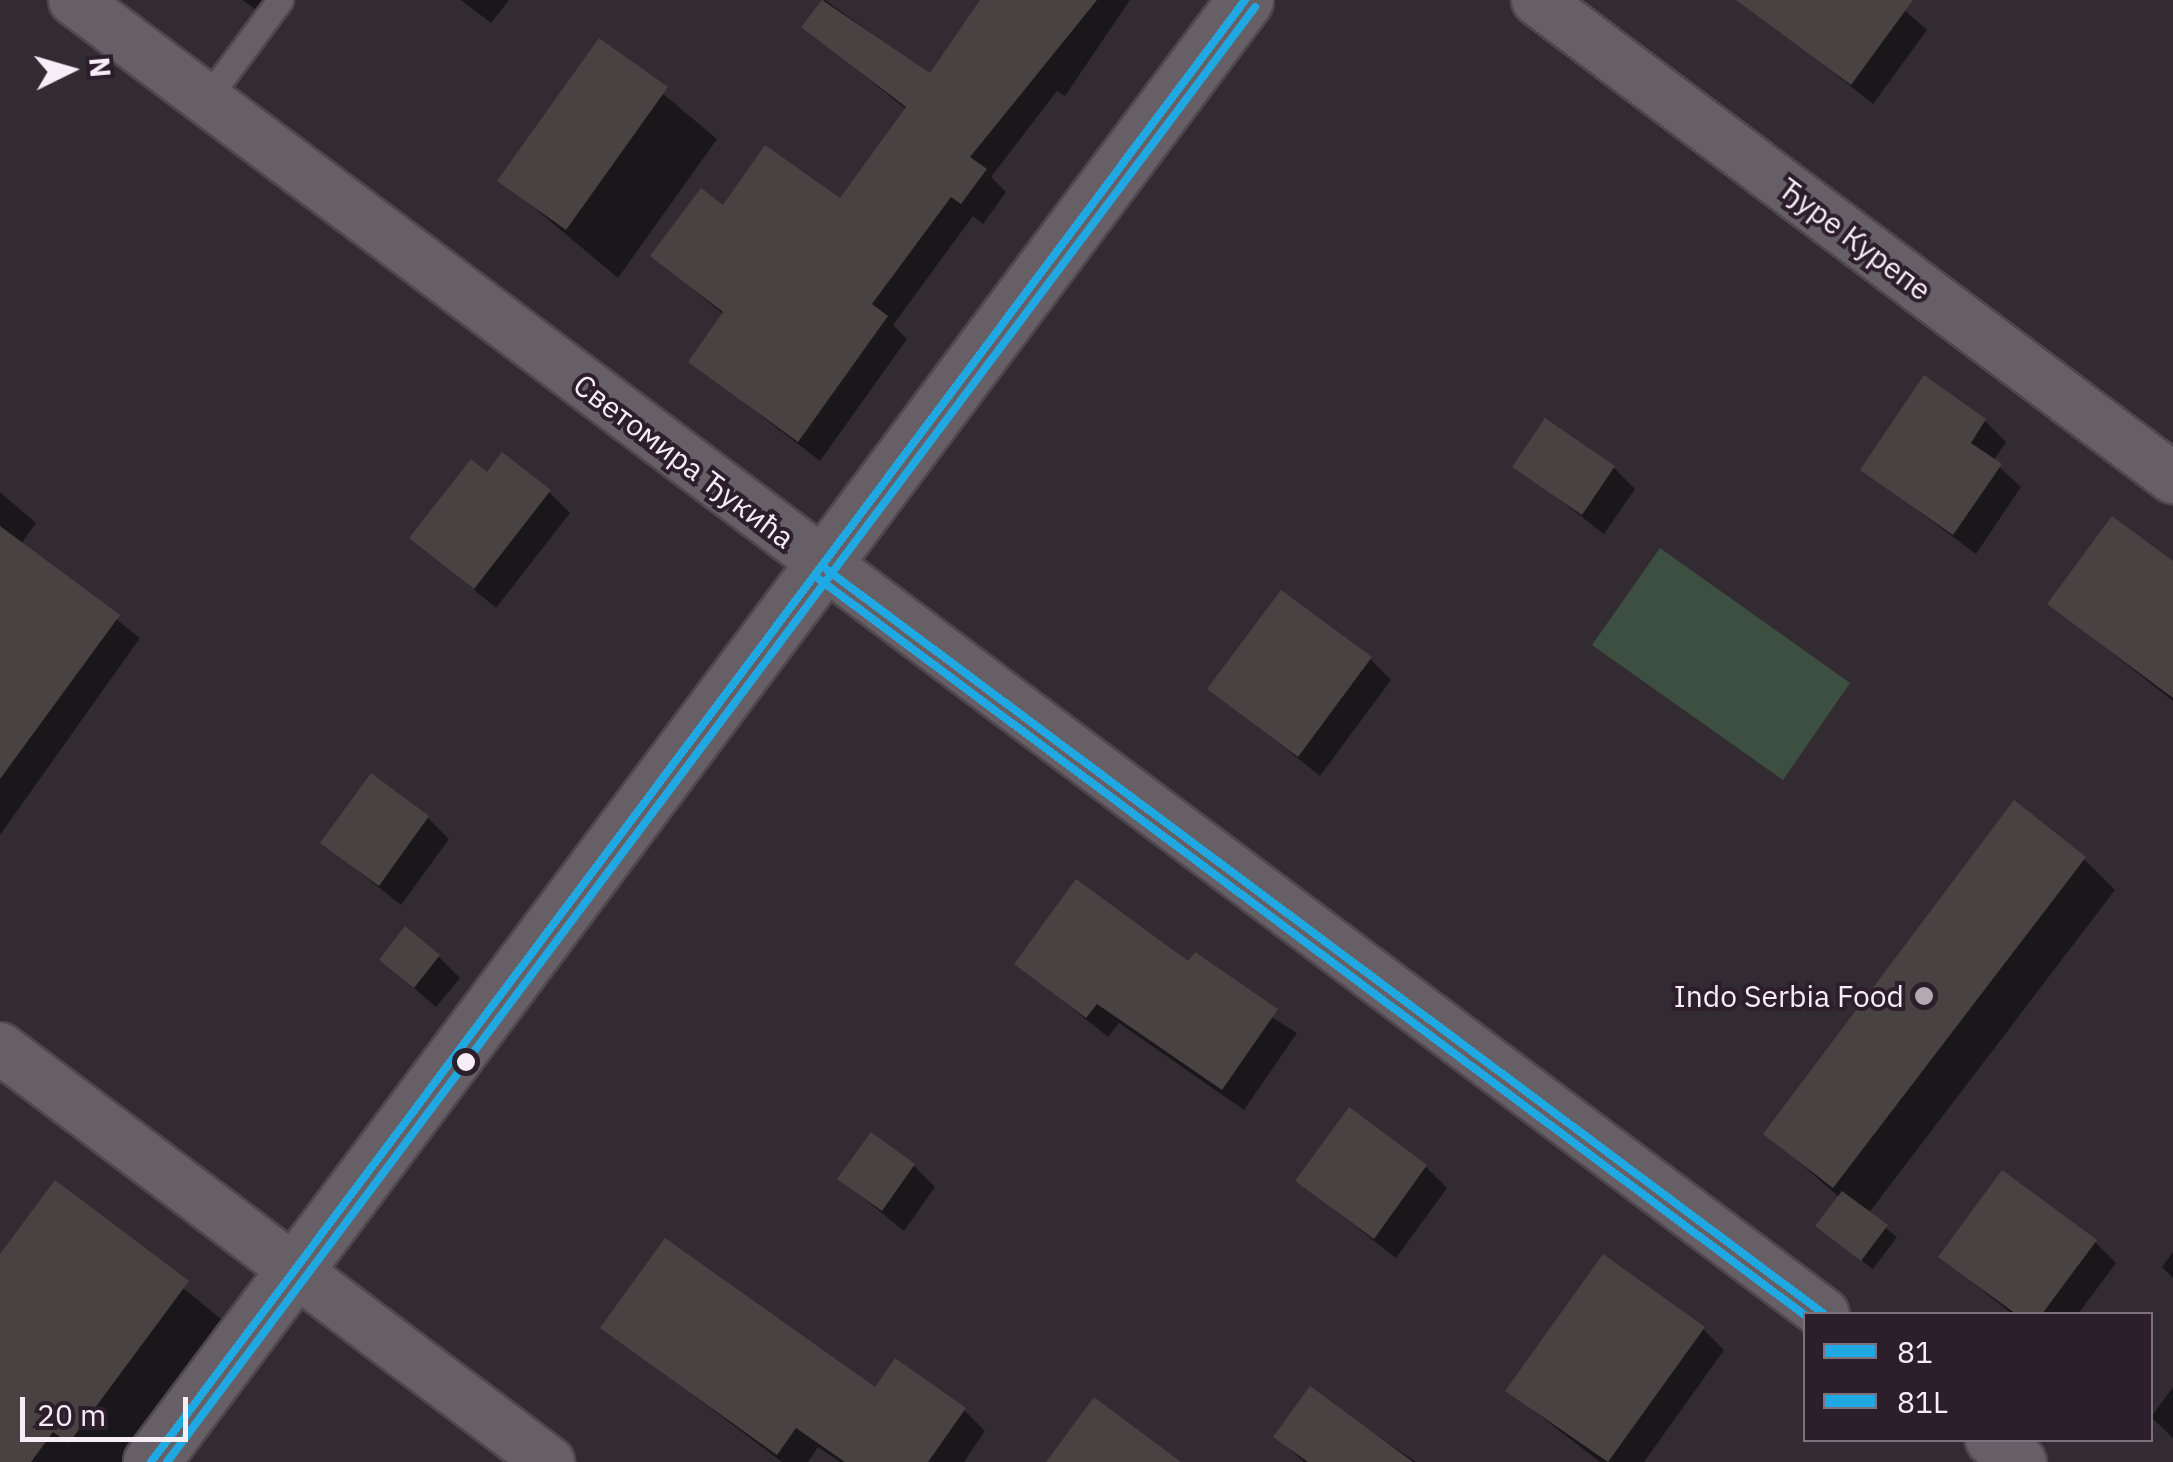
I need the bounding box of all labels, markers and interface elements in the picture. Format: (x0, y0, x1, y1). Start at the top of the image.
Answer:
north arrow (20, 20, 120, 120)
text: N (81, 56, 120, 79)
street label: Ђуре Курепе (1772, 170, 1938, 308)
street label: Светомира Ђукића (567, 366, 801, 556)
place label: Indo Serbia Food (1674, 978, 1904, 1014)
marker: Indo Serbia Food (1913, 985, 1935, 1007)
unlabelled marker (456, 1052, 476, 1072)
legend (1803, 1312, 2153, 1442)
text: 81 (1897, 1332, 1933, 1371)
scale bar (25, 1377, 192, 1439)
text: 81L (1897, 1382, 1948, 1421)
text: 20 m (37, 1395, 106, 1434)

